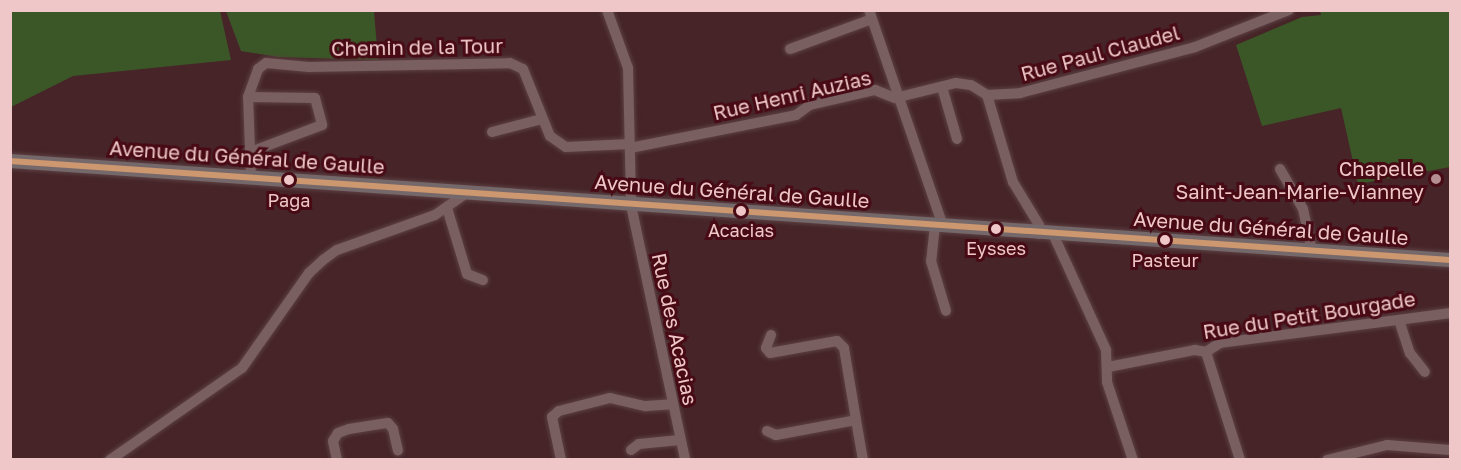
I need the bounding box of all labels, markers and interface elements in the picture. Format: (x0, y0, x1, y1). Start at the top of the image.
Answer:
street label: Rue Paul Claudel (1018, 20, 1182, 86)
street label: Chemin de la Tour (331, 34, 503, 60)
street label: Rue Henri Auzias (711, 65, 873, 125)
street label: Avenue du Général de Gaulle (109, 135, 385, 179)
place label: Chapelle Saint-Jean-Marie-Vianney (1175, 156, 1424, 203)
street label: Avenue du Général de Gaulle (594, 169, 870, 213)
marker: Chapelle Saint-Jean-Marie-Vianney (1429, 172, 1443, 186)
marker: Paga (283, 174, 295, 186)
place label: Paga (267, 189, 311, 211)
marker: Acacias (735, 205, 747, 217)
street label: Avenue du Général de Gaulle (1133, 206, 1409, 250)
place label: Acacias (708, 219, 774, 241)
marker: Eysses (990, 223, 1002, 235)
marker: Pasteur (1159, 234, 1171, 246)
place label: Eysses (966, 237, 1026, 259)
place label: Pasteur (1132, 249, 1198, 271)
street label: Rue des Acacias (647, 251, 703, 407)
street label: Rue du Petit Bourgade (1201, 286, 1417, 344)

